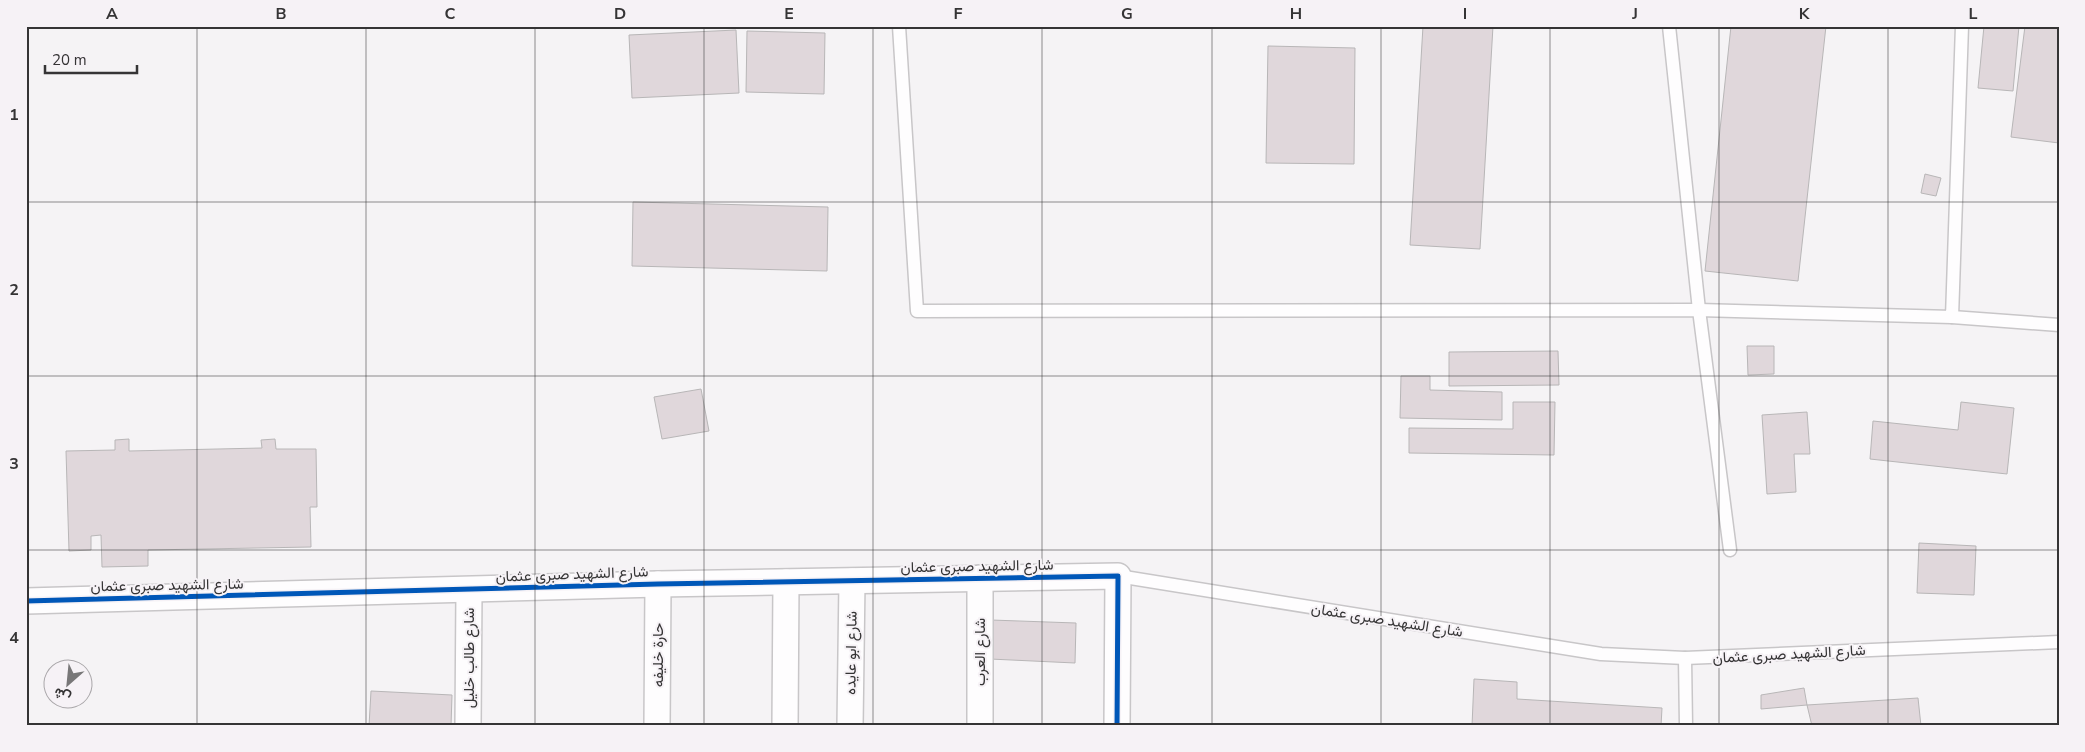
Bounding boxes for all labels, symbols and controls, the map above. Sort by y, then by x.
text: A [106,3,118,25]
text: B [275,3,287,25]
text: C [445,3,456,25]
text: D [614,3,626,25]
text: E [784,3,794,25]
text: F [954,3,963,25]
text: G [1121,3,1133,25]
text: H [1290,3,1302,25]
text: I [1463,3,1467,25]
text: J [1631,3,1638,25]
text: K [1799,3,1811,25]
text: L [1969,3,1978,25]
scale bar [45,42,138,74]
text: 20 m [52,50,87,70]
text: 1 [9,104,19,126]
text: 2 [9,279,19,301]
text: 3 [9,453,19,475]
street label: شارع الشهيد صبرى عثمان [900,555,1054,578]
street label: شارع الشهيد صبرى عثمان [495,561,649,588]
street label: شارع الشهيد صبرى عثمان [90,574,244,597]
street label: شارع الشهيد صبرى عثمان [1310,598,1464,643]
street label: شارع طالب خليل [459,608,480,708]
street label: شارع ابو عايده [840,611,863,695]
street label: شارع العرب [970,618,991,686]
street label: حارة خليفه [648,623,668,687]
text: 4 [9,627,19,649]
street label: شارع الشهيد صبرى عثمان [1712,640,1866,669]
north arrow [42,660,92,710]
text: ش [50,683,74,707]

